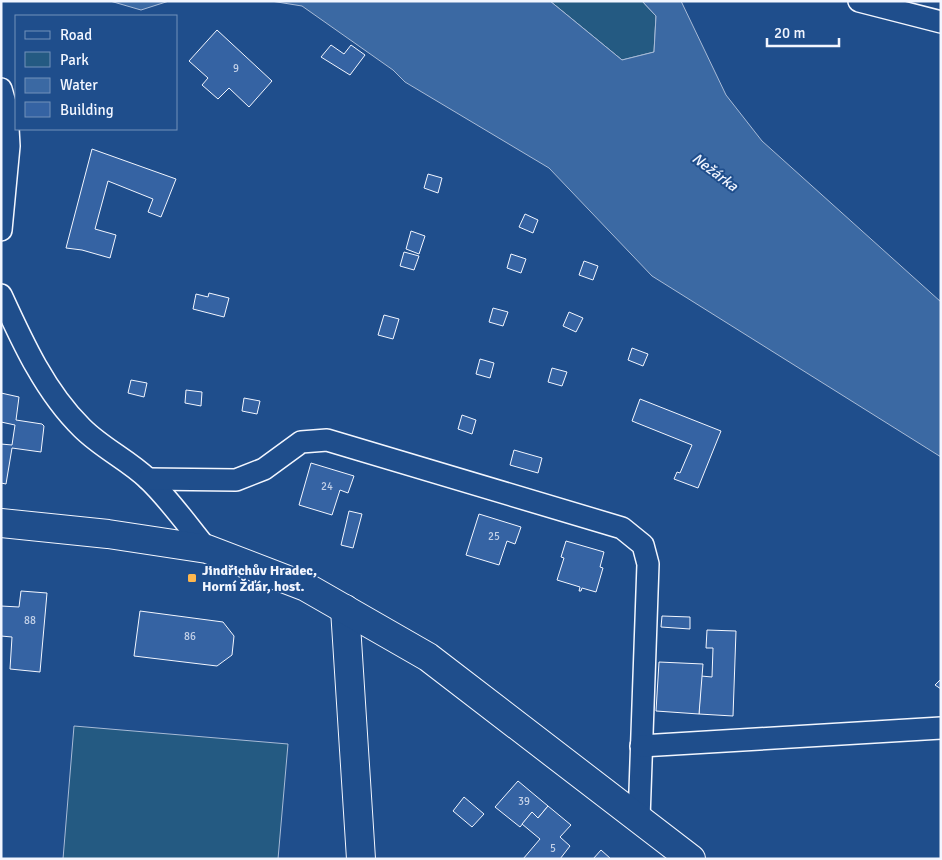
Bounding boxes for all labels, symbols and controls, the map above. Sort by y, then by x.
legend [15,15,178,130]
scale bar [767,15,840,47]
text: 20 m [774,24,805,42]
text: Road [60,26,92,44]
text: Park [60,51,89,69]
house number: 9 [233,62,239,75]
text: Water [60,76,98,94]
text: Building [60,101,114,119]
water label: Nežárka [689,149,742,195]
house number: 24 [321,480,333,493]
house number: 25 [488,530,500,543]
place label: Jindřichův Hradec, Horní Žďár, host. [202,562,317,595]
marker: Jindřichův Hradec, Horní Žďár, host. [186,572,198,584]
house number: 88 [24,614,36,627]
house number: 86 [184,630,196,643]
house number: 39 [518,795,530,808]
house number: 5 [550,842,556,855]

